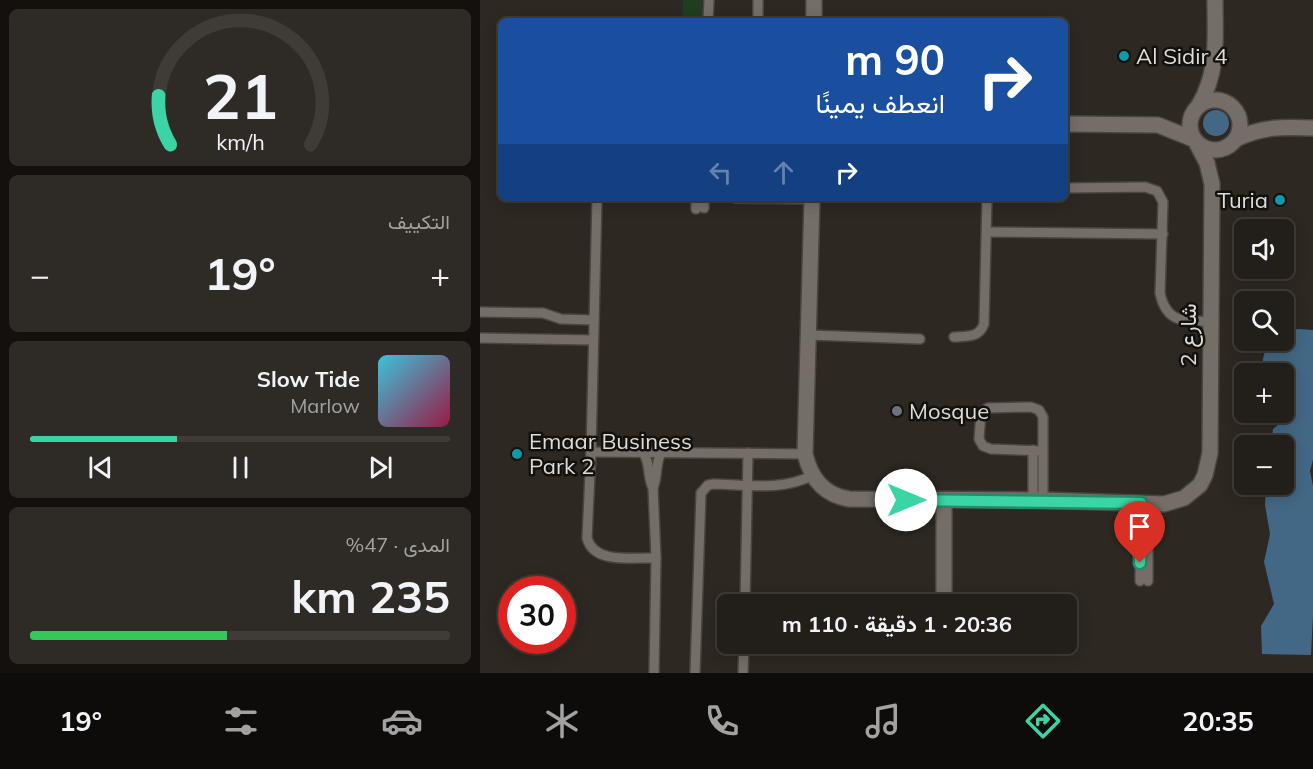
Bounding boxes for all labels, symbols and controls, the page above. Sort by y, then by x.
text: 90 m [845,33,945,86]
icon: right [966,42,1044,120]
place label: Al Sidir 4 [1136,42,1227,70]
marker: Al Sidir 4 [1117,49,1131,63]
text: 21 [203,56,277,135]
text: انعطف يمينًا [815,86,945,120]
text: km/h [216,128,264,155]
icon: left [704,156,737,189]
icon: ahead [767,156,800,189]
icon: right [830,156,863,189]
place label: Turia [1217,186,1268,214]
marker: Turia [1273,193,1287,207]
text: التكييف [388,209,450,234]
map controls [1234,219,1294,495]
button: sound [1234,219,1294,279]
text: 19° [204,245,276,301]
text: − [30,254,50,295]
text: + [430,254,450,295]
button: search [1234,291,1294,351]
street label: شارع 2 [1174,303,1203,367]
button: + [1234,363,1294,423]
text: Slow Tide [257,365,360,393]
text: Marlow [290,393,360,418]
place label: Mosque [909,397,989,425]
marker: Mosque [890,404,904,418]
place label: Emaar Business Park 2 [529,427,692,480]
button: − [1234,435,1294,495]
marker: Emaar Business Park 2 [510,447,524,461]
icon: previous [84,451,117,484]
icon: pause [224,451,257,484]
icon: next [364,451,397,484]
position arrow [874,468,938,532]
pin [1114,501,1165,563]
icon: arrive [1123,510,1156,543]
text: المدى · 47% [346,532,450,557]
text: 235 km [291,568,450,624]
speed limit sign: 30 [498,576,576,654]
text: 20:36 · 1 دقيقة · 110 m [782,610,1012,638]
icon: filters [220,700,262,742]
icon: car [381,700,423,742]
icon: climate [541,700,583,742]
icon: phone [701,700,743,742]
icon: music [862,700,904,742]
icon: directions [1022,700,1064,742]
text: 19° [59,704,102,738]
text: 20:35 [1182,704,1254,738]

